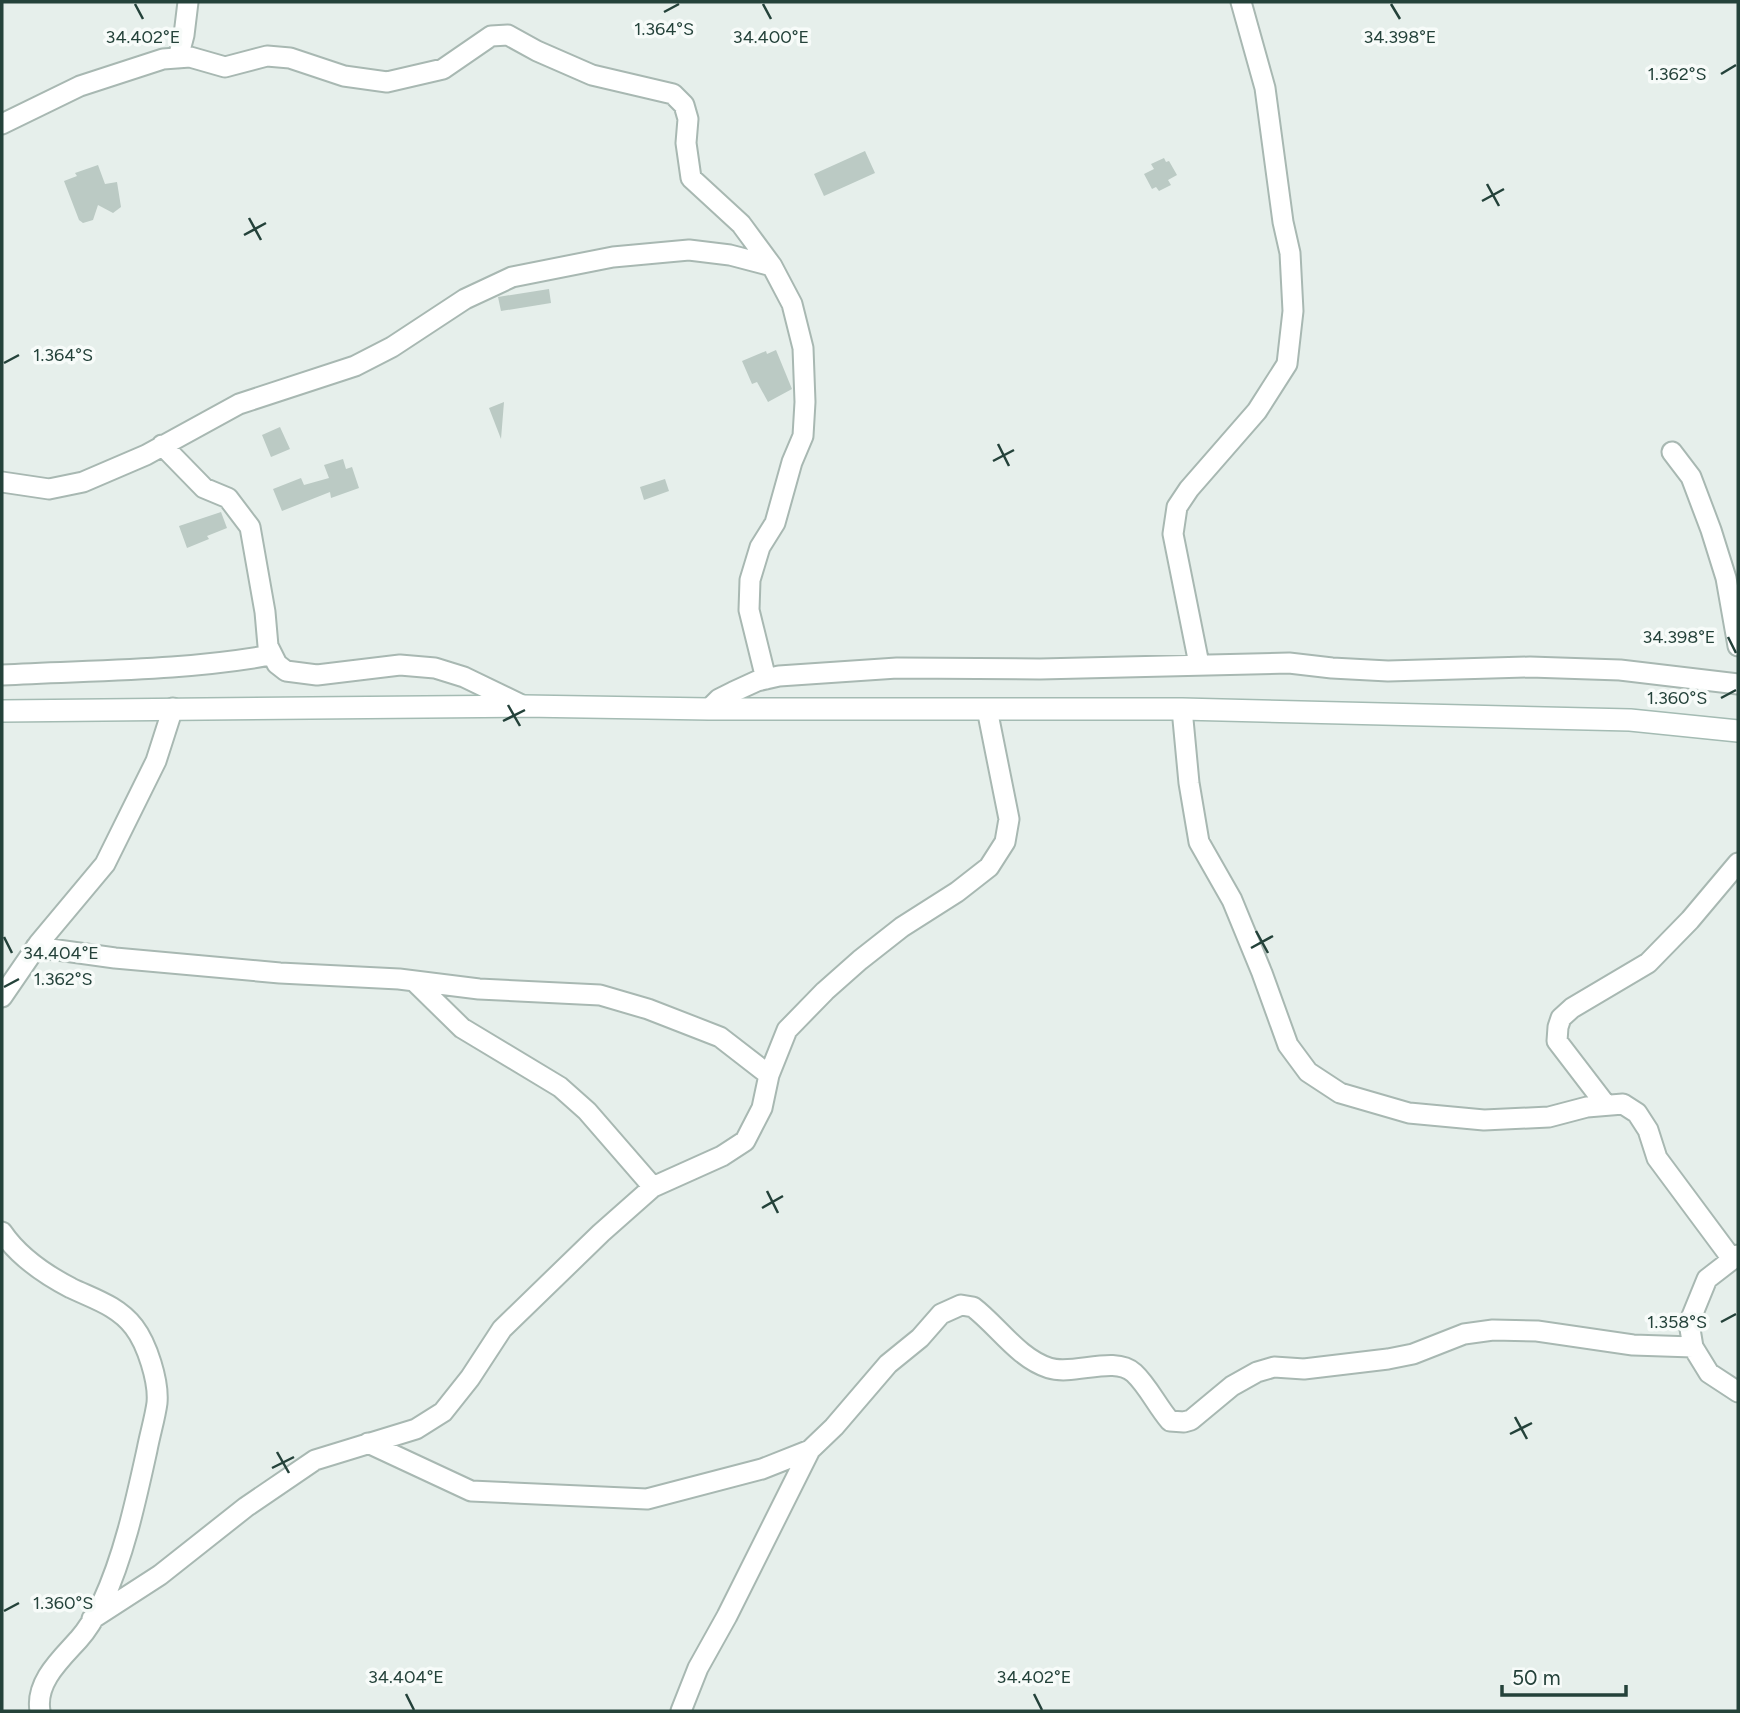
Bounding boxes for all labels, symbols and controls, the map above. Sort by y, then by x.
text: 1.364°S [634,18,694,40]
text: 34.402°E [106,26,180,48]
text: 34.400°E [733,26,809,48]
text: 34.398°E [1363,26,1437,48]
text: 1.362°S [1648,63,1706,85]
text: 1.364°S [33,344,93,366]
text: 34.398°E [1642,626,1716,648]
text: 1.360°S [1647,687,1707,709]
text: 34.404°E [23,942,99,964]
text: 1.362°S [34,968,92,990]
text: 1.358°S [1647,1311,1707,1333]
text: 1.360°S [33,1592,93,1614]
scale bar [1502,1654,1626,1698]
text: 50 m [1512,1665,1561,1690]
text: 34.404°E [368,1666,444,1688]
text: 34.402°E [997,1666,1071,1688]

